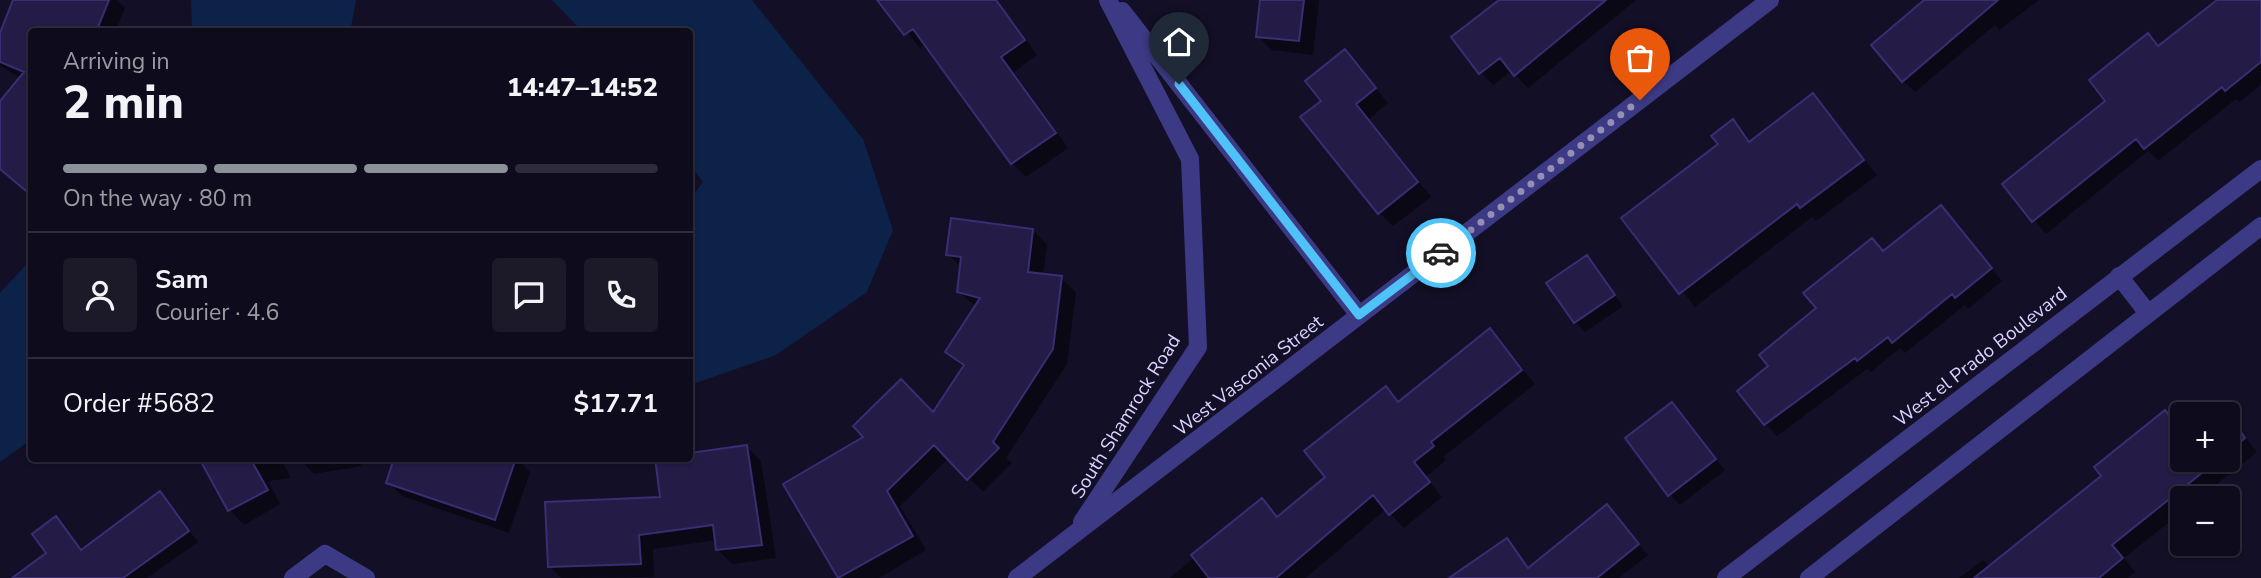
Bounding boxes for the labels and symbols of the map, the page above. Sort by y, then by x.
pin [1149,12.0,1209,84]
pin [1610,28,1670,100]
courier [1406,218,1476,288]
street label: West el Prado Boulevard [1889,281,2073,433]
street label: West Vasconia Street [1169,309,1329,442]
street label: South Shamrock Road [1065,330,1187,503]

